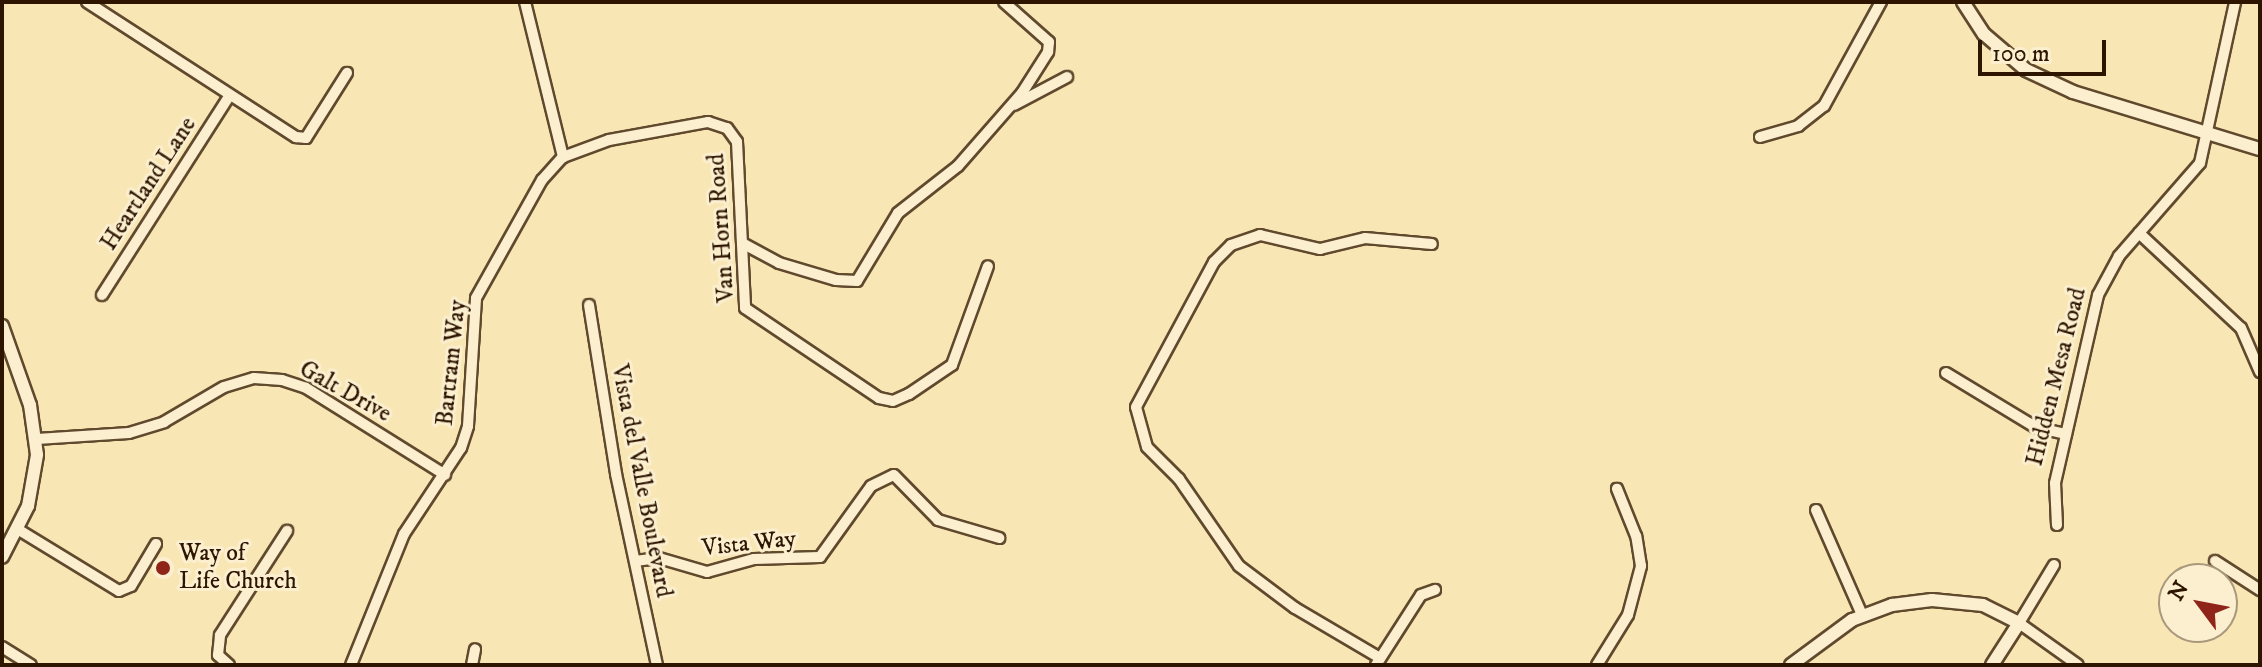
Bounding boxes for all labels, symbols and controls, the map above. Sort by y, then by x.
scale bar [1982,24,2110,74]
text: 100 m [1992,39,2050,69]
street label: Heartland Lane [95,112,203,256]
street label: Van Horn Road [702,153,742,303]
street label: Hidden Mesa Road [2021,285,2093,469]
street label: Bartram Way [431,299,473,427]
street label: Galt Drive [294,355,396,429]
street label: Vista del Valle Boulevard [604,362,678,600]
street label: Vista Way [701,525,797,563]
place label: Way of Life Church [179,540,297,596]
marker: Way of Life Church [154,559,172,577]
north arrow [2158,563,2238,643]
text: N [2163,576,2195,606]

